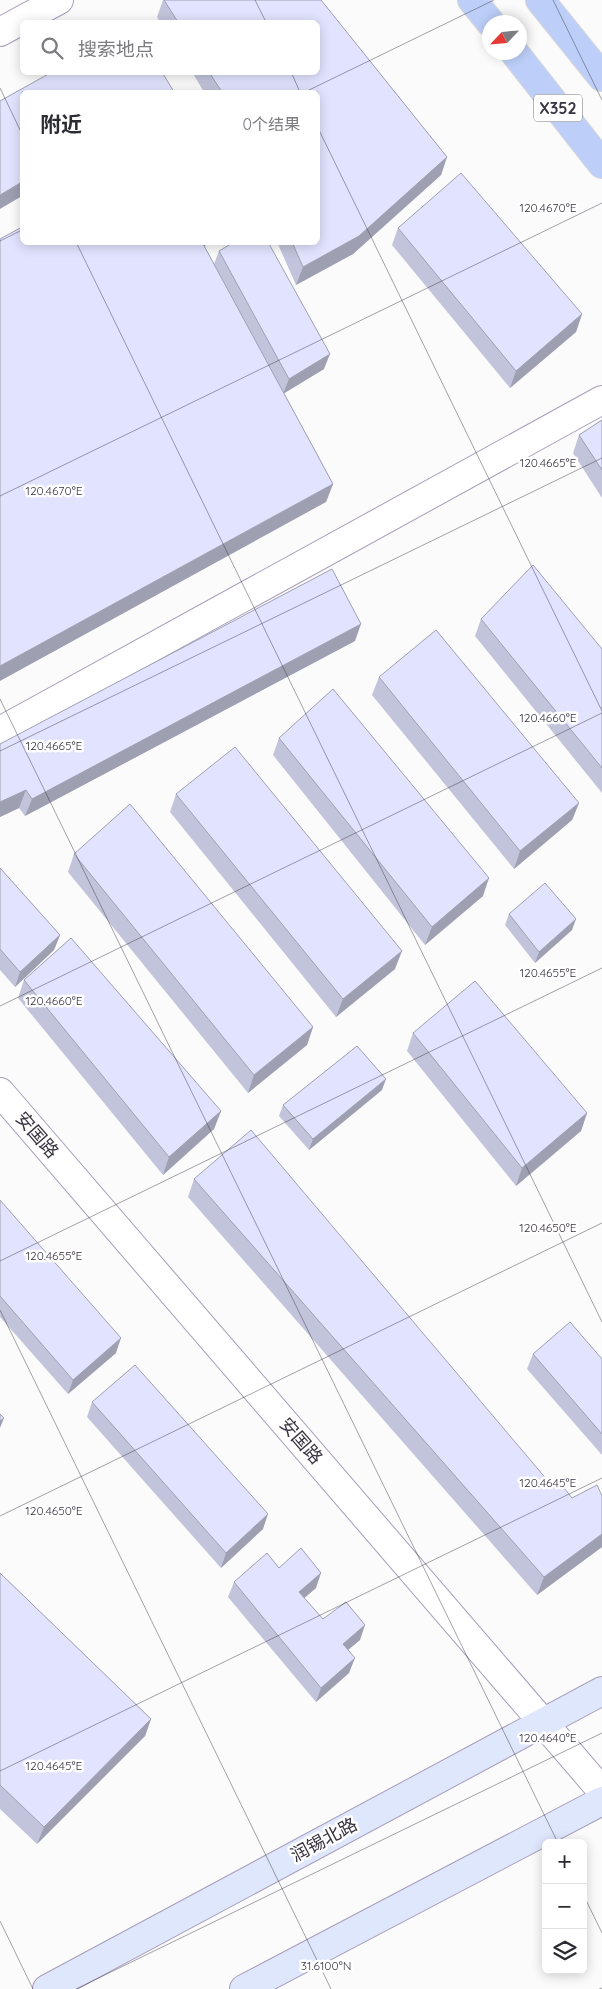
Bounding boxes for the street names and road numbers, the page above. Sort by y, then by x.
road number: X352 [534,95,582,122]
street label: 安国路 [11,1107,64,1163]
street label: 安国路 [275,1413,328,1469]
street label: 润锡北路 [287,1813,361,1867]

